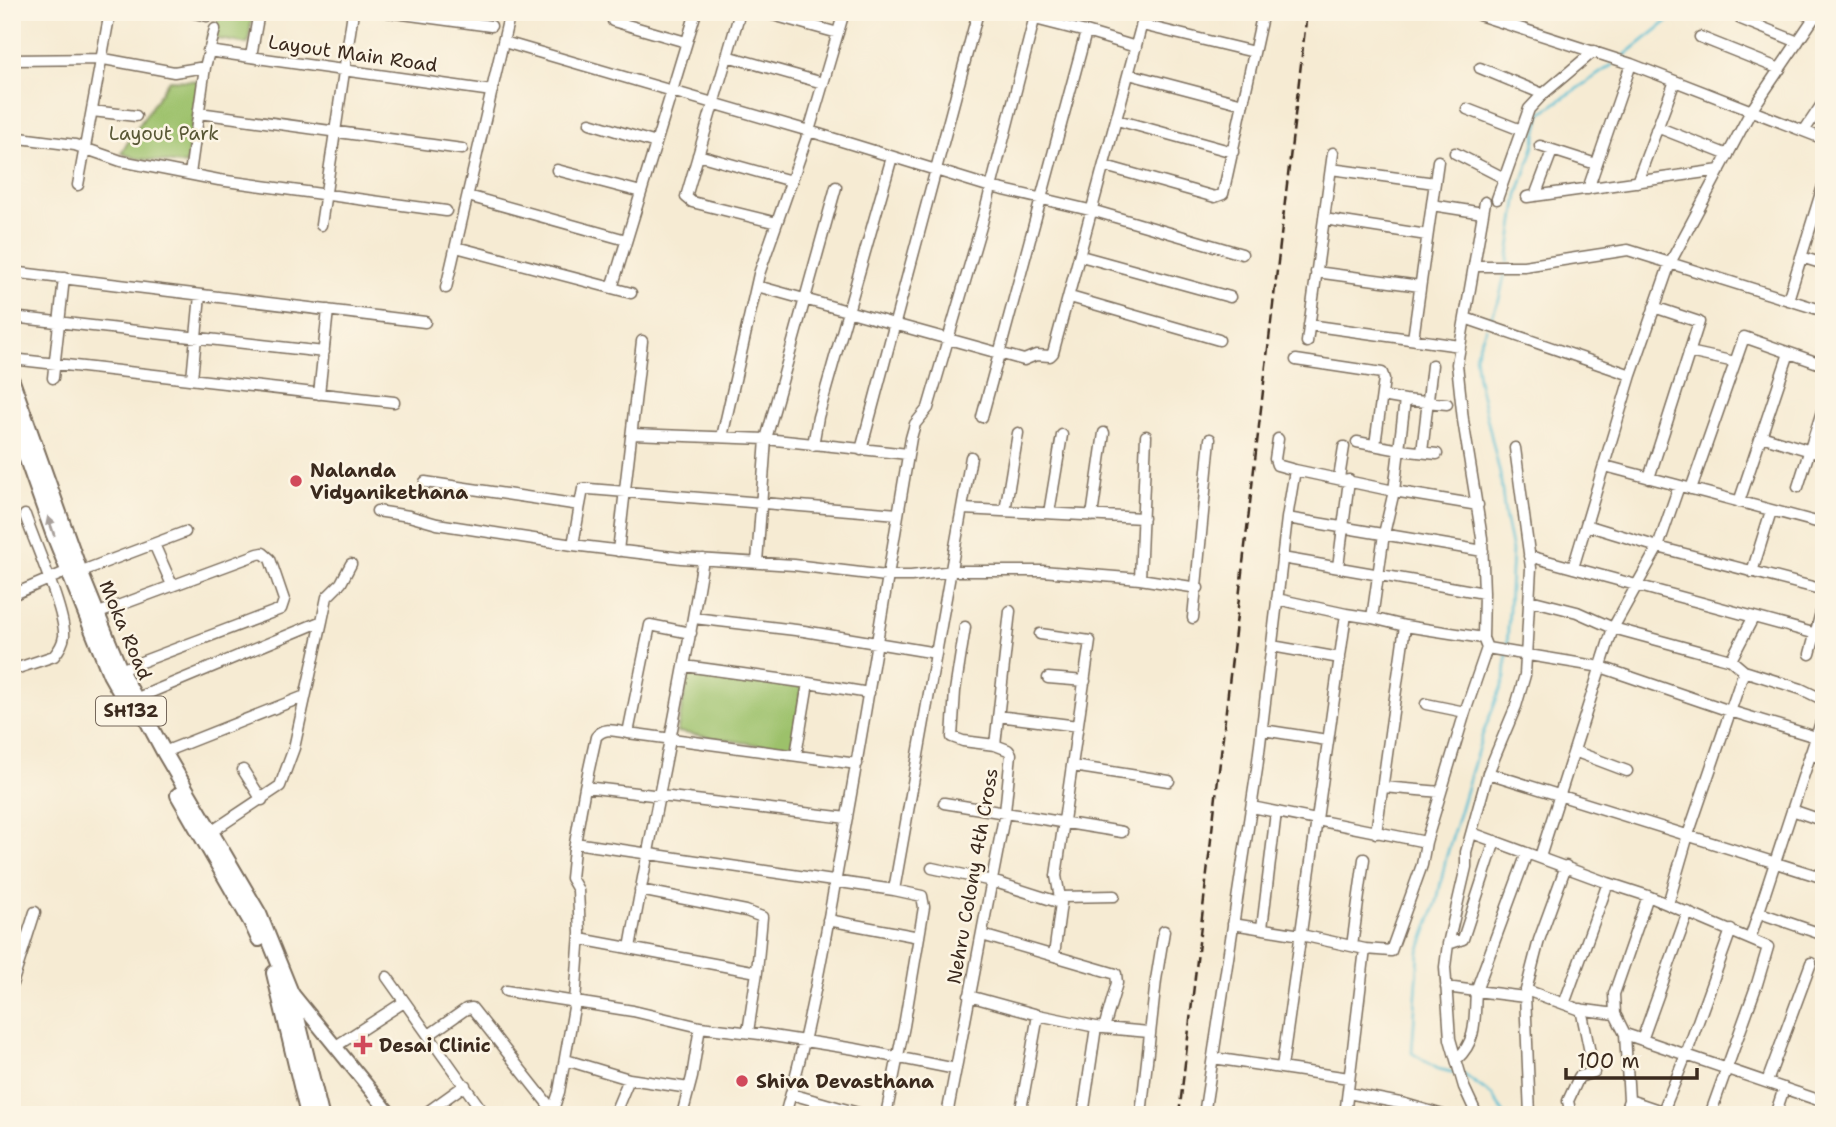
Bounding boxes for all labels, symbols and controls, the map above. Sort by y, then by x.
street label: Layout Main Road [267,29,439,78]
park label: Layout Park [109,121,219,146]
place label: Nalanda Vidyanikethana [310,458,468,505]
marker: Nalanda Vidyanikethana [288,473,304,489]
one-way arrow [45,515,56,536]
street label: Moka Road [93,577,158,684]
road number: SH132 [96,696,166,726]
street label: Nehru Colony 4th Cross [941,766,1004,986]
place label: Desai Clinic [379,1033,491,1058]
marker: Desai Clinic [353,1035,373,1055]
scale bar [1566,1036,1698,1080]
text: 100 m [1577,1047,1640,1075]
place label: Shiva Devasthana [756,1069,934,1094]
marker: Shiva Devasthana [734,1073,750,1089]

